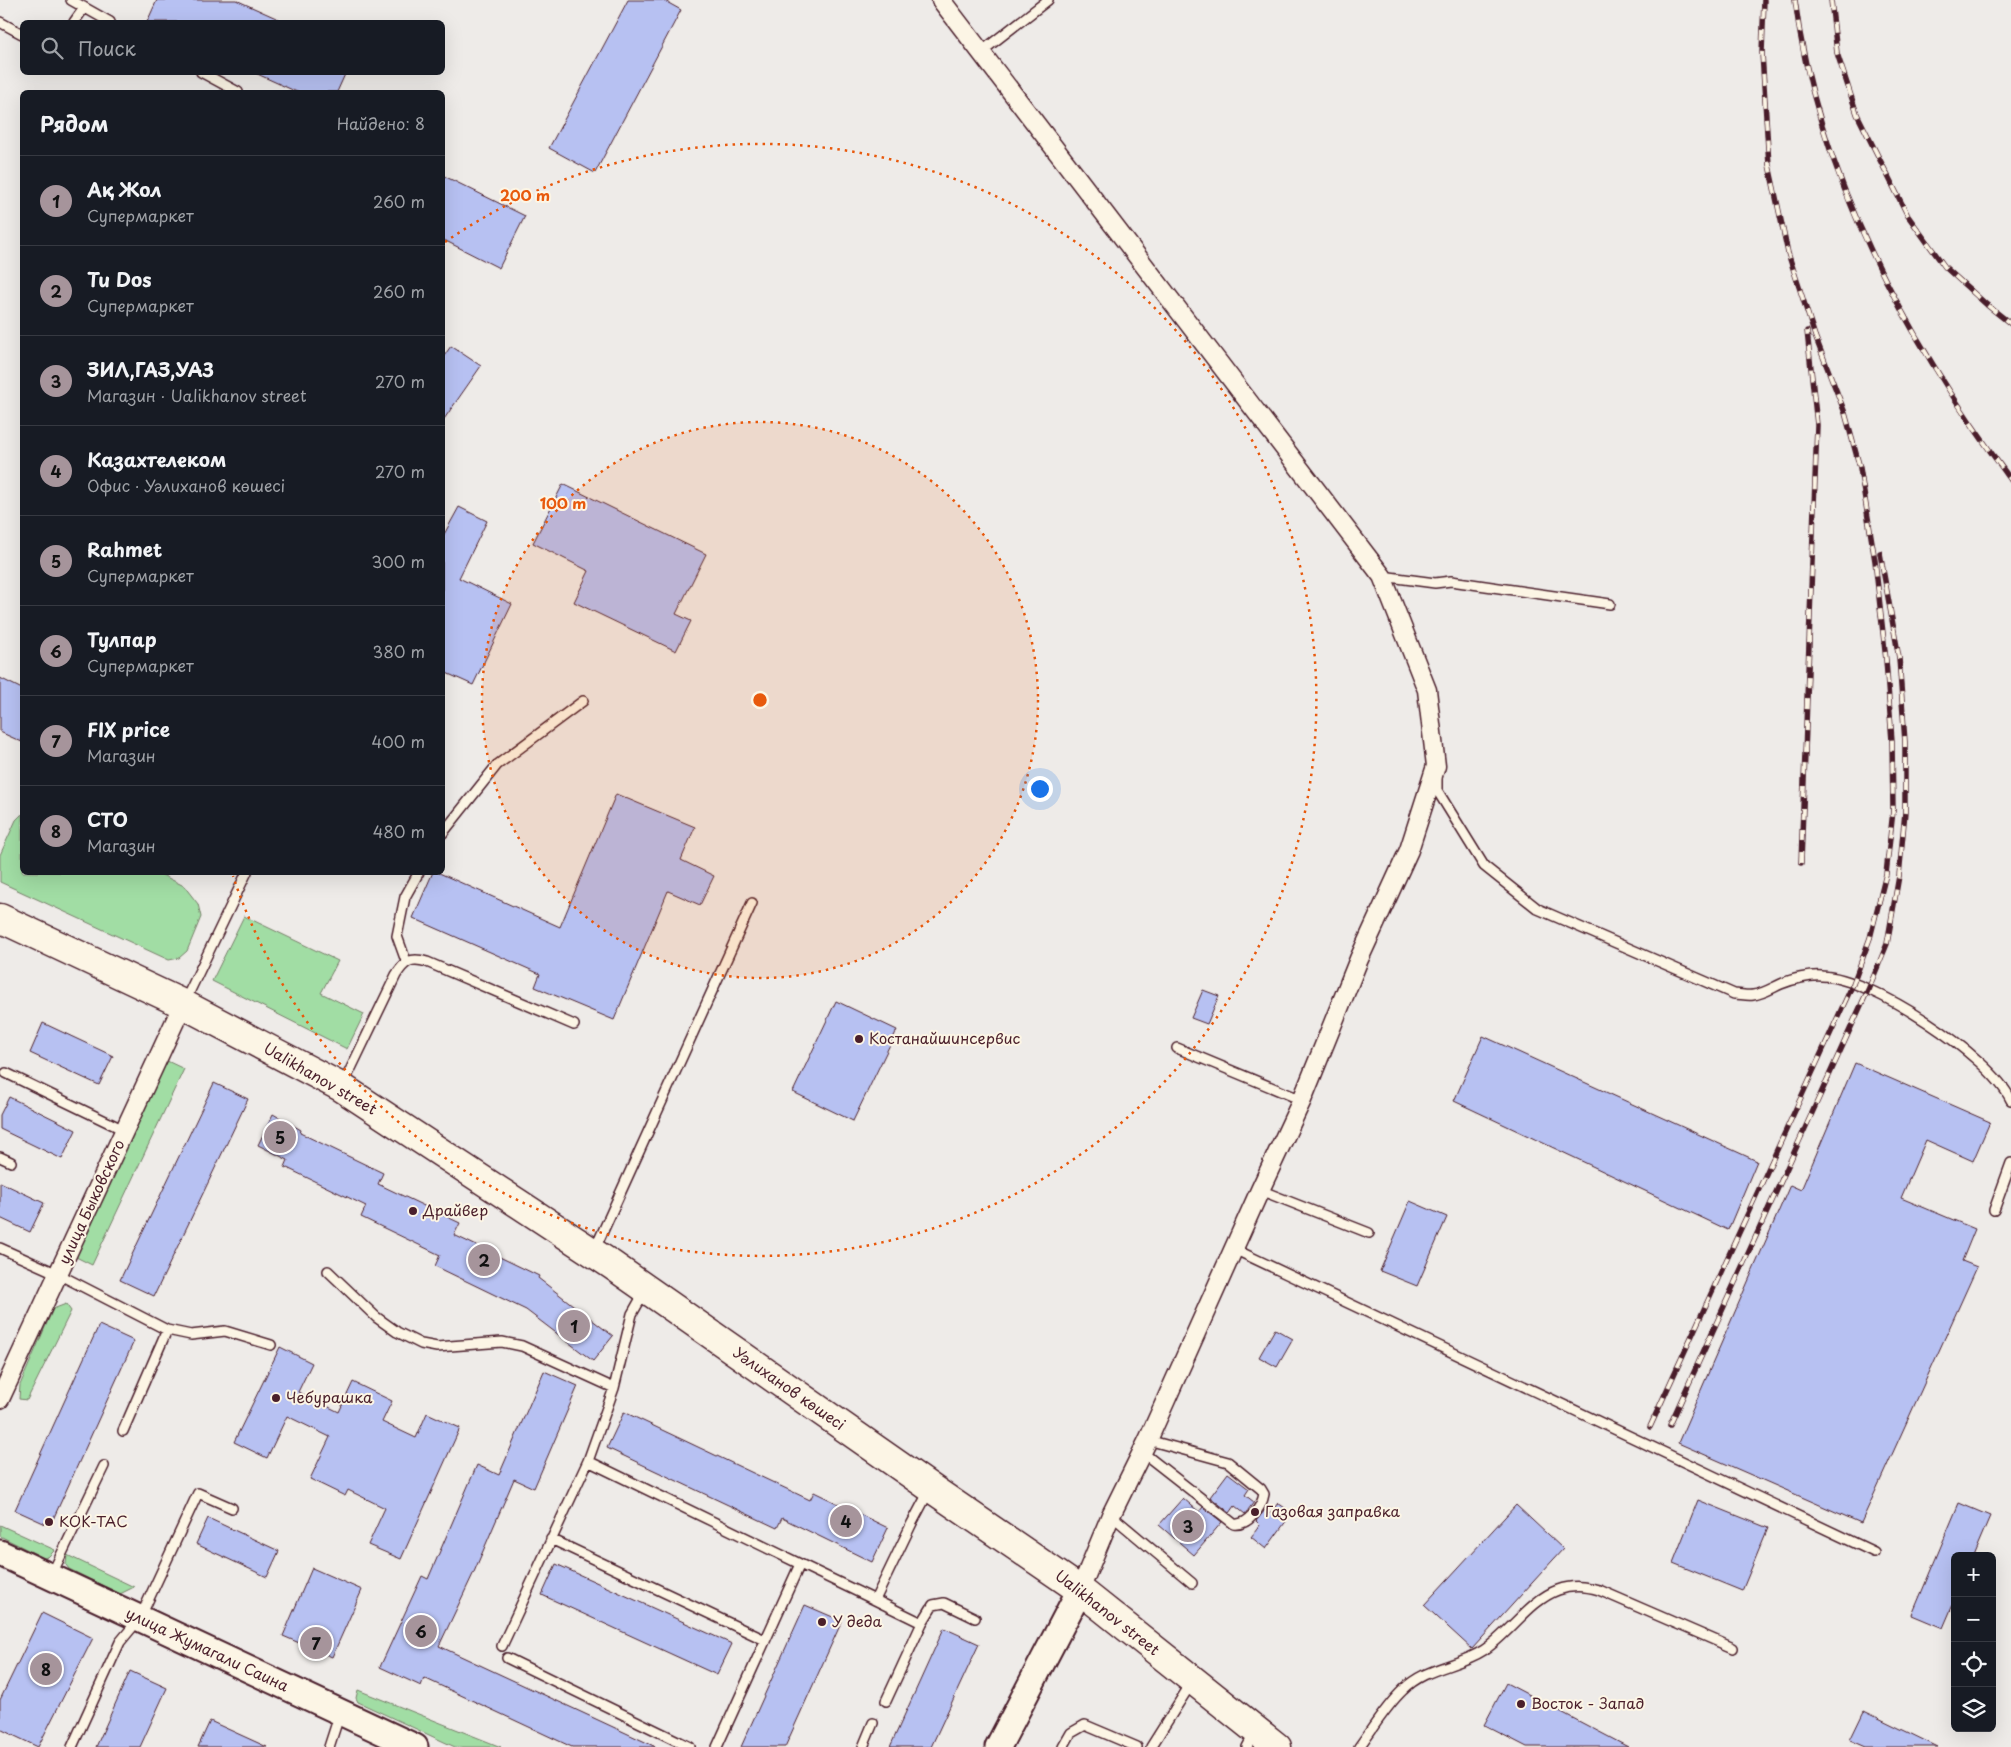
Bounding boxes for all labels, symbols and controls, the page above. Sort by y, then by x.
search box [20,20,445,75]
icon: search [38,34,66,62]
text: Поиск [78,34,136,62]
text: Рядом [40,107,108,139]
text: Найдено: 8 [337,111,425,135]
text: Ақ Жол [87,175,161,203]
text: 200 m [500,183,550,206]
text: 1 [52,189,60,213]
text: 260 m [373,189,425,213]
text: Супермаркет [87,203,194,227]
text: Tu Dos [87,265,152,293]
text: 2 [50,279,62,303]
text: 260 m [373,279,425,303]
text: Супермаркет [87,293,194,317]
text: ЗИЛ,ГАЗ,УАЗ [87,355,214,383]
text: 3 [51,369,61,393]
text: 270 m [375,369,425,393]
text: Магазин · Ualikhanov street [87,383,307,407]
text: Казахтелеком [87,445,226,473]
text: 4 [51,459,61,483]
text: 270 m [375,459,425,483]
text: Офис · Уәлиханов көшесі [87,473,285,497]
text: 100 m [540,491,586,514]
text: Rahmet [87,535,162,563]
text: 5 [51,549,61,573]
text: 300 m [371,549,425,573]
text: Супермаркет [87,563,194,587]
text: Тулпар [87,625,157,653]
text: 6 [50,639,62,663]
text: 380 m [373,639,425,663]
text: Супермаркет [87,653,194,677]
centre of rings [751,691,769,709]
text: FIX price [87,715,170,743]
text: 7 [51,729,61,753]
text: 400 m [372,729,425,753]
text: Магазин [87,743,156,767]
your location [1027,776,1053,802]
text: СТО [87,805,128,833]
text: 8 [51,819,61,843]
text: 480 m [373,819,425,843]
text: Магазин [87,833,156,857]
place label: Костанайшинсервис [869,1026,1020,1049]
marker: Костанайшинсервис [853,1033,865,1045]
street label: Ualikhanov street [260,1036,382,1120]
pin: 5 [264,1118,296,1156]
street label: улица Быковского [52,1135,130,1268]
place label: Драйвер [422,1198,488,1221]
marker: Драйвер [407,1205,419,1217]
pin: 2 [468,1241,500,1279]
pin: 1 [558,1307,590,1345]
street label: Уәлиханов көшесі [729,1340,851,1435]
place label: Чебурашка [286,1385,373,1408]
marker: Чебурашка [270,1392,282,1404]
place label: Газовая заправка [1265,1499,1400,1522]
pin: 4 [830,1502,862,1540]
marker: Газовая заправка [1249,1506,1261,1518]
pin: 3 [1172,1507,1204,1545]
place label: КОК-ТАС [59,1509,128,1532]
marker: КОК-ТАС [43,1516,55,1528]
map controls [1951,1552,1996,1732]
button: + [1951,1552,1996,1597]
street label: Ualikhanov street [1051,1564,1165,1660]
button: − [1951,1597,1996,1642]
street label: улица Жумагали Саина [122,1601,293,1697]
place label: У деда [832,1609,883,1632]
pin: 6 [405,1612,437,1650]
marker: У деда [816,1616,828,1628]
pin: 7 [300,1624,332,1662]
button: locate [1951,1642,1996,1687]
pin: 8 [30,1650,62,1688]
button: layers [1951,1687,1996,1732]
place label: Восток - Запад [1531,1691,1644,1714]
marker: Восток - Запад [1515,1698,1527,1710]

